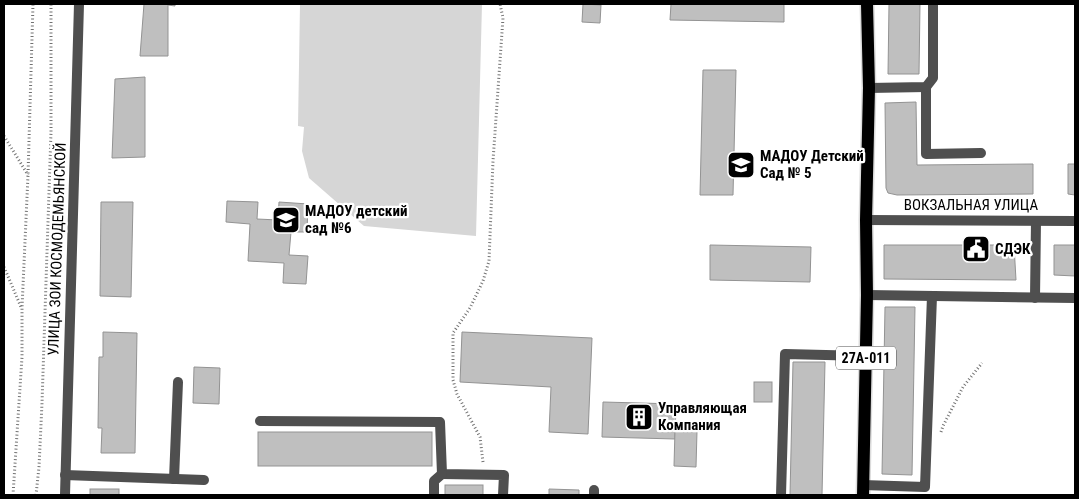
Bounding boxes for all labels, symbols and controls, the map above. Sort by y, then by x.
street label: УЛИЦА ЗОИ КОСМОДЕМЬЯНСКОЙ [44,142,70,356]
place label: МАДОУ Детский Сад № 5 [760,147,864,182]
school or university icon: МАДОУ Детский Сад № 5 [726,150,756,180]
street label: ВОКЗАЛЬНАЯ УЛИЦА [904,196,1039,214]
place label: МАДОУ детский сад №6 [305,202,407,237]
school or university icon: МАДОУ детский сад №6 [271,205,301,235]
public building icon: СДЭК [961,234,991,264]
place label: СДЭК [995,240,1031,258]
road number: 27А-011 [836,346,896,369]
place label: Управляющая Компания [658,399,747,434]
building icon: Управляющая Компания [624,402,654,432]

